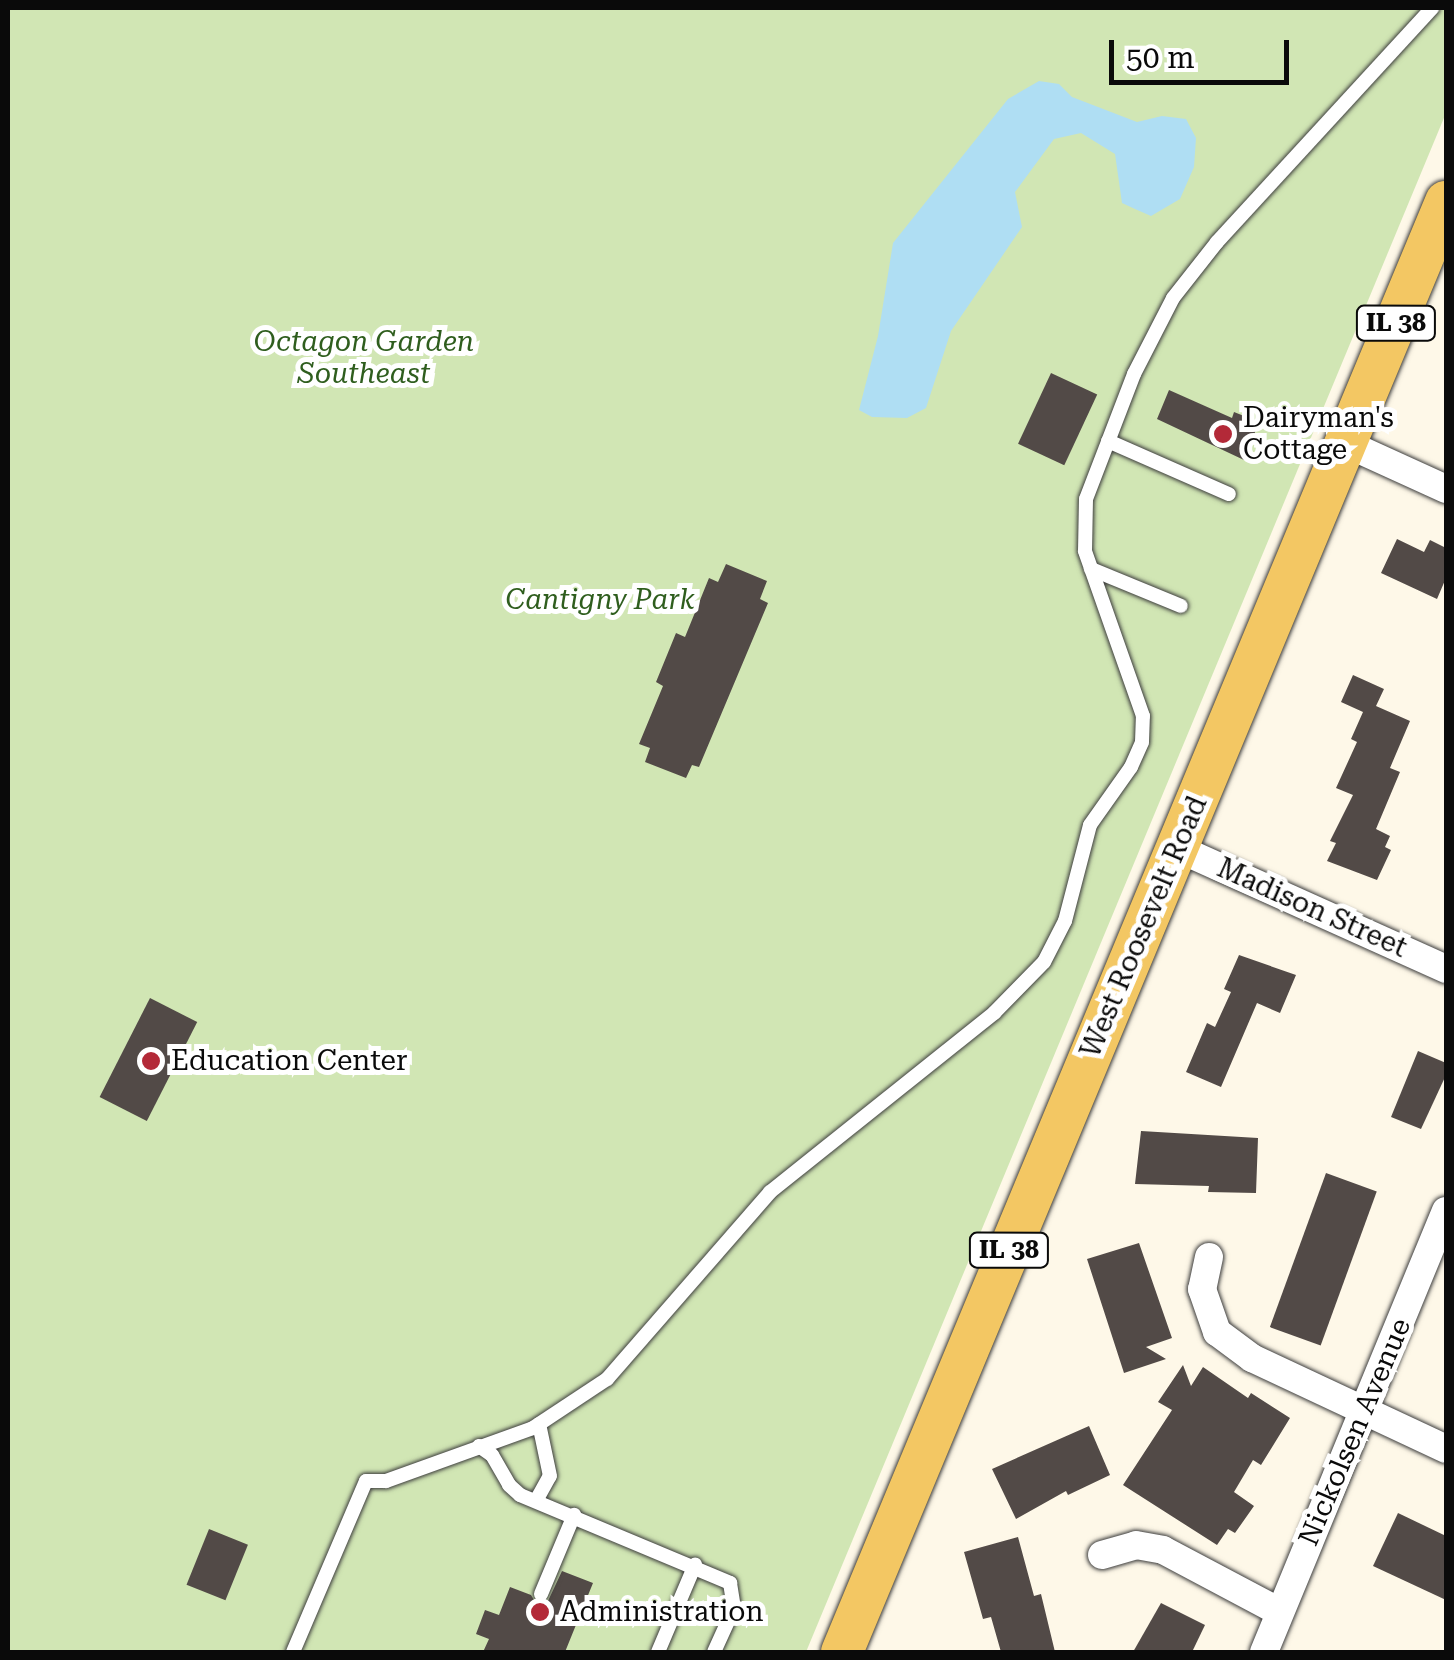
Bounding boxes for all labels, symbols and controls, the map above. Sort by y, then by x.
scale bar [1114,20,1294,82]
text: 50 m [1126,40,1195,75]
road number: IL 38 [1354,303,1438,343]
park label: Octagon Garden Southeast [254,325,474,391]
place label: Dairyman's Cottage [1243,401,1394,467]
marker: Dairyman's Cottage [1212,423,1234,445]
park label: Cantigny Park [505,583,695,617]
street label: West Roosevelt Road [1074,791,1214,1063]
street label: Madison Street [1212,851,1412,965]
place label: Education Center [171,1044,407,1078]
marker: Education Center [140,1050,162,1072]
road number: IL 38 [966,1230,1052,1270]
street label: Nickolsen Avenue [1292,1313,1418,1551]
place label: Administration [560,1595,764,1629]
marker: Administration [529,1601,551,1623]

